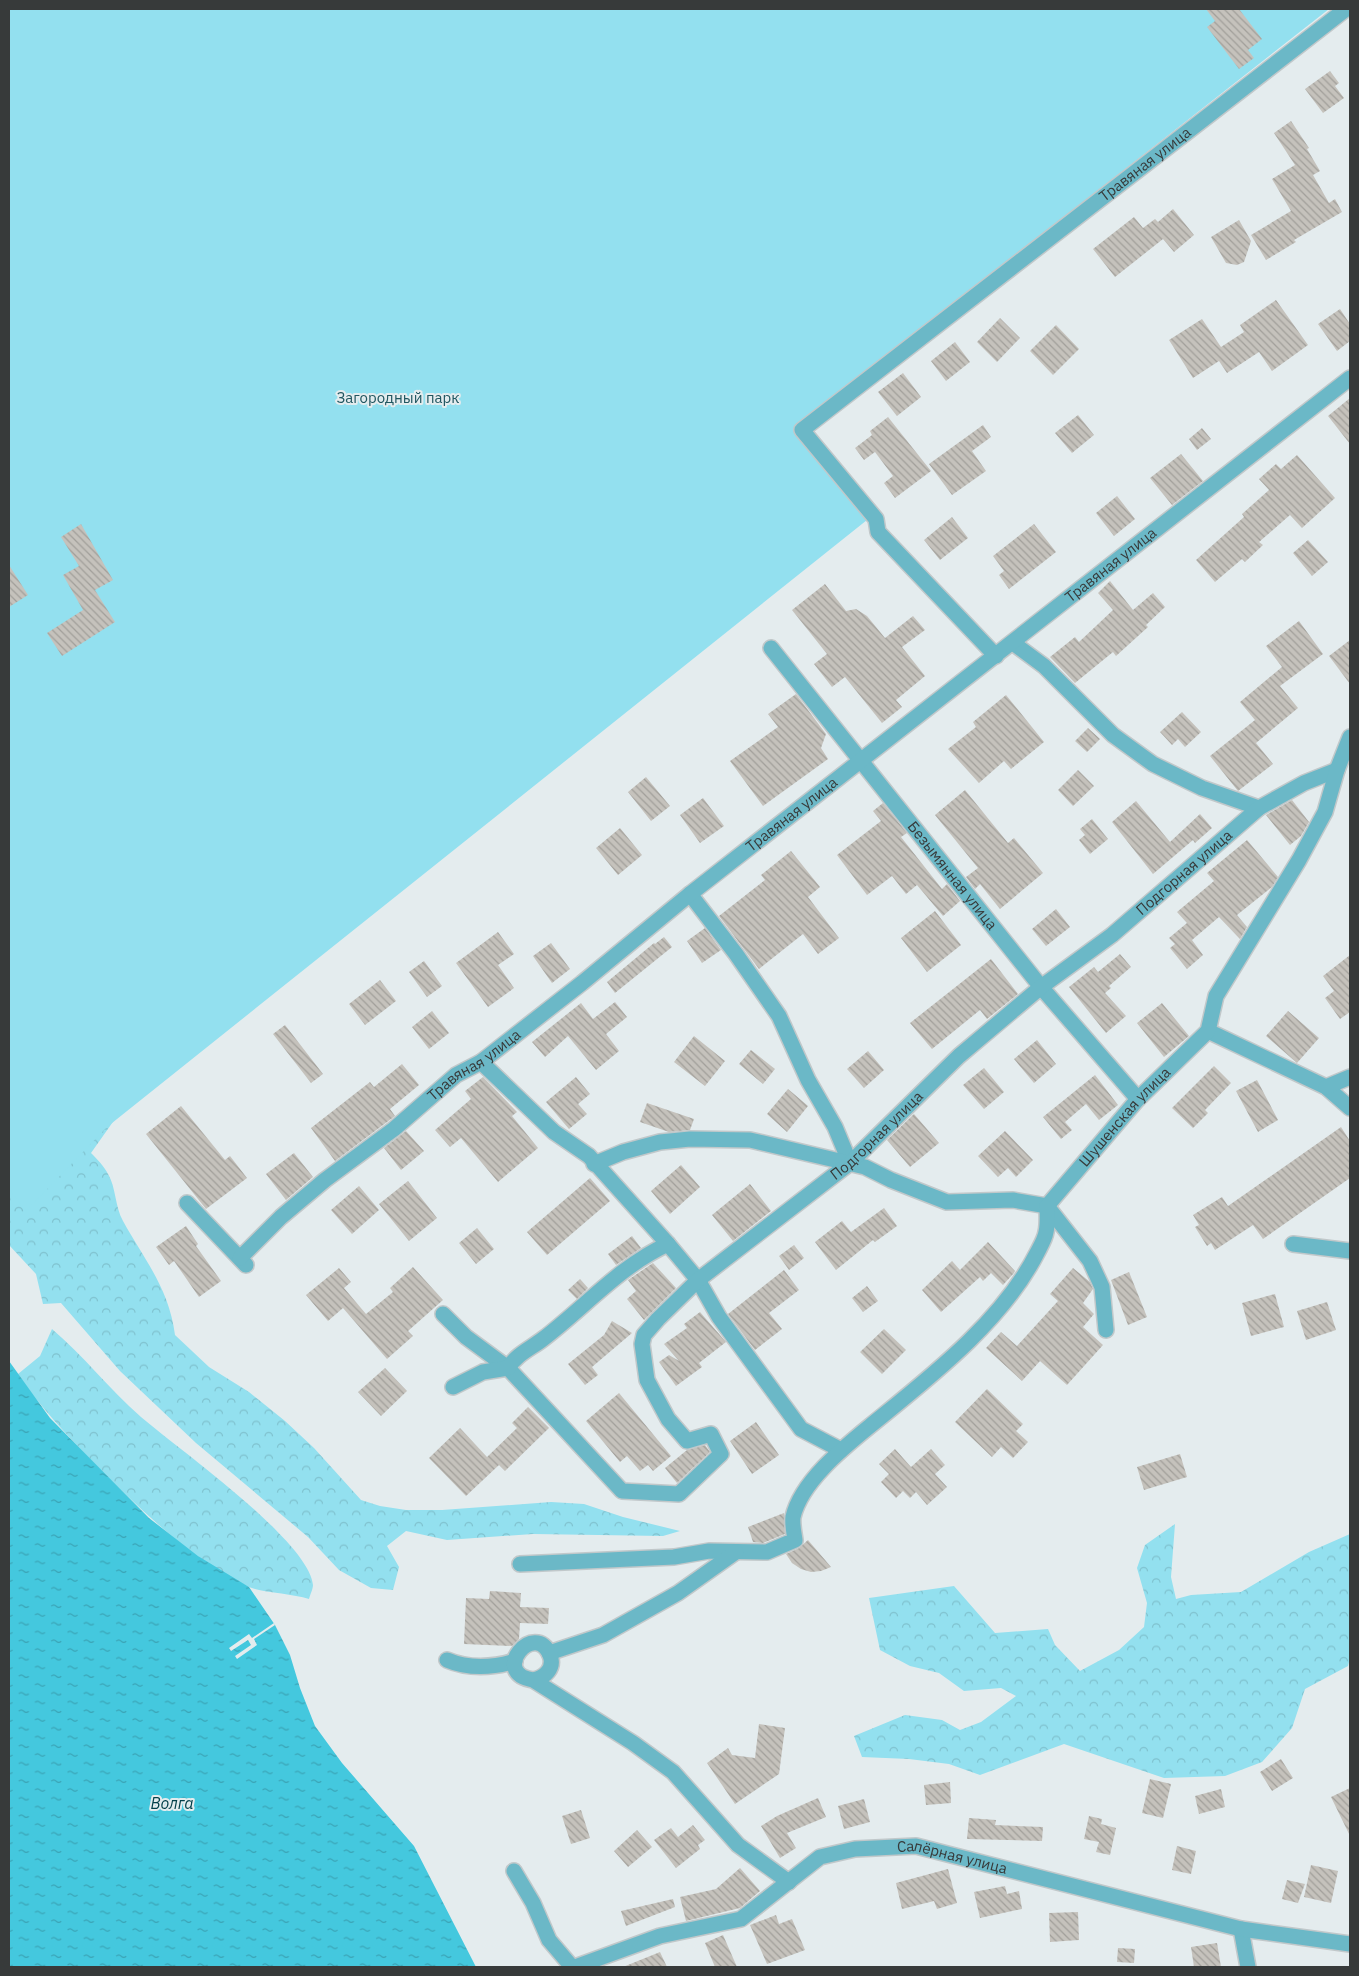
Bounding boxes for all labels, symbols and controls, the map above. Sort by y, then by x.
street label: Травяная улица [1095,123,1195,205]
park label: Загородный парк [336,388,460,407]
street label: Травяная улица [1061,523,1160,606]
street label: Травяная улица [742,772,841,856]
street label: Безымянная улица [904,817,1002,933]
street label: Подгорная улица [1132,826,1236,919]
street label: Травяная улица [423,1025,524,1105]
street label: Шушенская улица [1075,1063,1174,1170]
street label: Подгорная улица [826,1087,927,1184]
water label: Волга [150,1793,194,1813]
street label: Сапёрная улица [896,1836,1009,1878]

